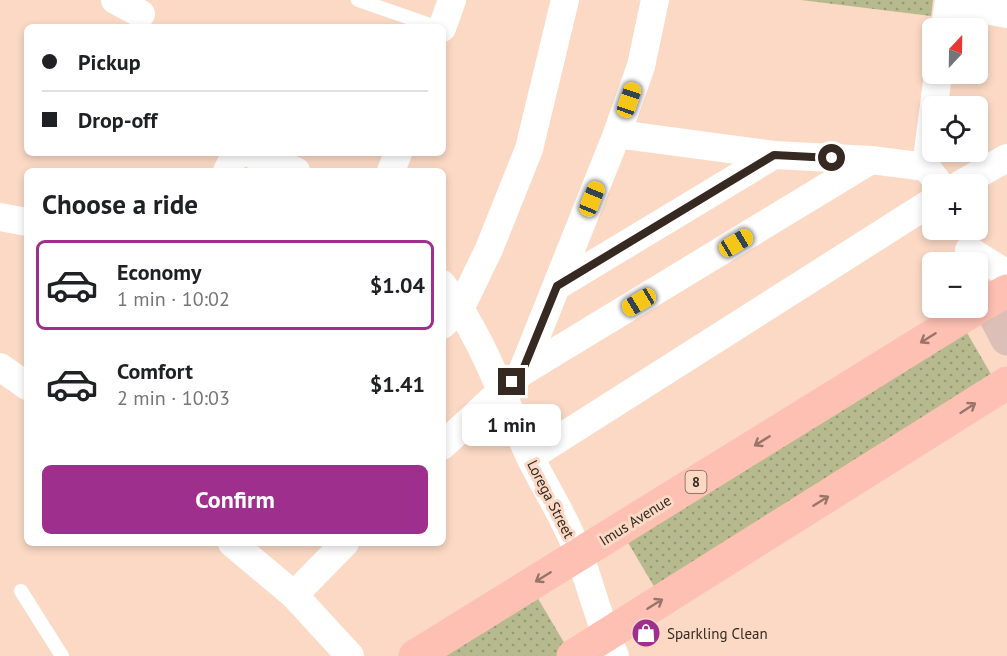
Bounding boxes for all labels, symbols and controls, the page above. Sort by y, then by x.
north arrow [922,18,988,84]
map controls [922,18,988,318]
text: Pickup [78,48,141,76]
car [615,80,643,120]
button: locate [922,96,988,162]
text: Drop-off [78,106,157,134]
route start [818,144,845,171]
button: + [922,174,988,240]
car [577,179,607,219]
text: Choose a ride [42,187,198,221]
car [716,226,756,260]
button: − [922,252,988,318]
icon: car [45,258,99,312]
text: Economy [117,258,201,286]
text: $1.04 [370,271,425,299]
car [619,285,659,319]
text: 1 min · 10:02 [117,286,230,312]
one-way arrow [920,333,937,345]
icon: car [45,357,99,411]
text: Comfort [117,357,193,385]
route end [498,368,525,395]
text: $1.41 [370,370,425,398]
text: 2 min · 10:03 [117,385,230,411]
one-way arrow [959,402,976,414]
callout: 1 min [462,403,562,445]
text: 1 min [487,412,536,438]
one-way arrow [754,436,771,448]
street label: Lorega Street [523,457,579,541]
button: Confirm [42,465,428,534]
road number: 8 [686,471,706,493]
street label: Imus Avenue [595,490,675,550]
one-way arrow [812,495,828,507]
one-way arrow [535,572,552,584]
one-way arrow [646,598,663,610]
shop icon: Sparkling Clean [630,617,662,649]
place label: Sparkling Clean [667,624,768,643]

